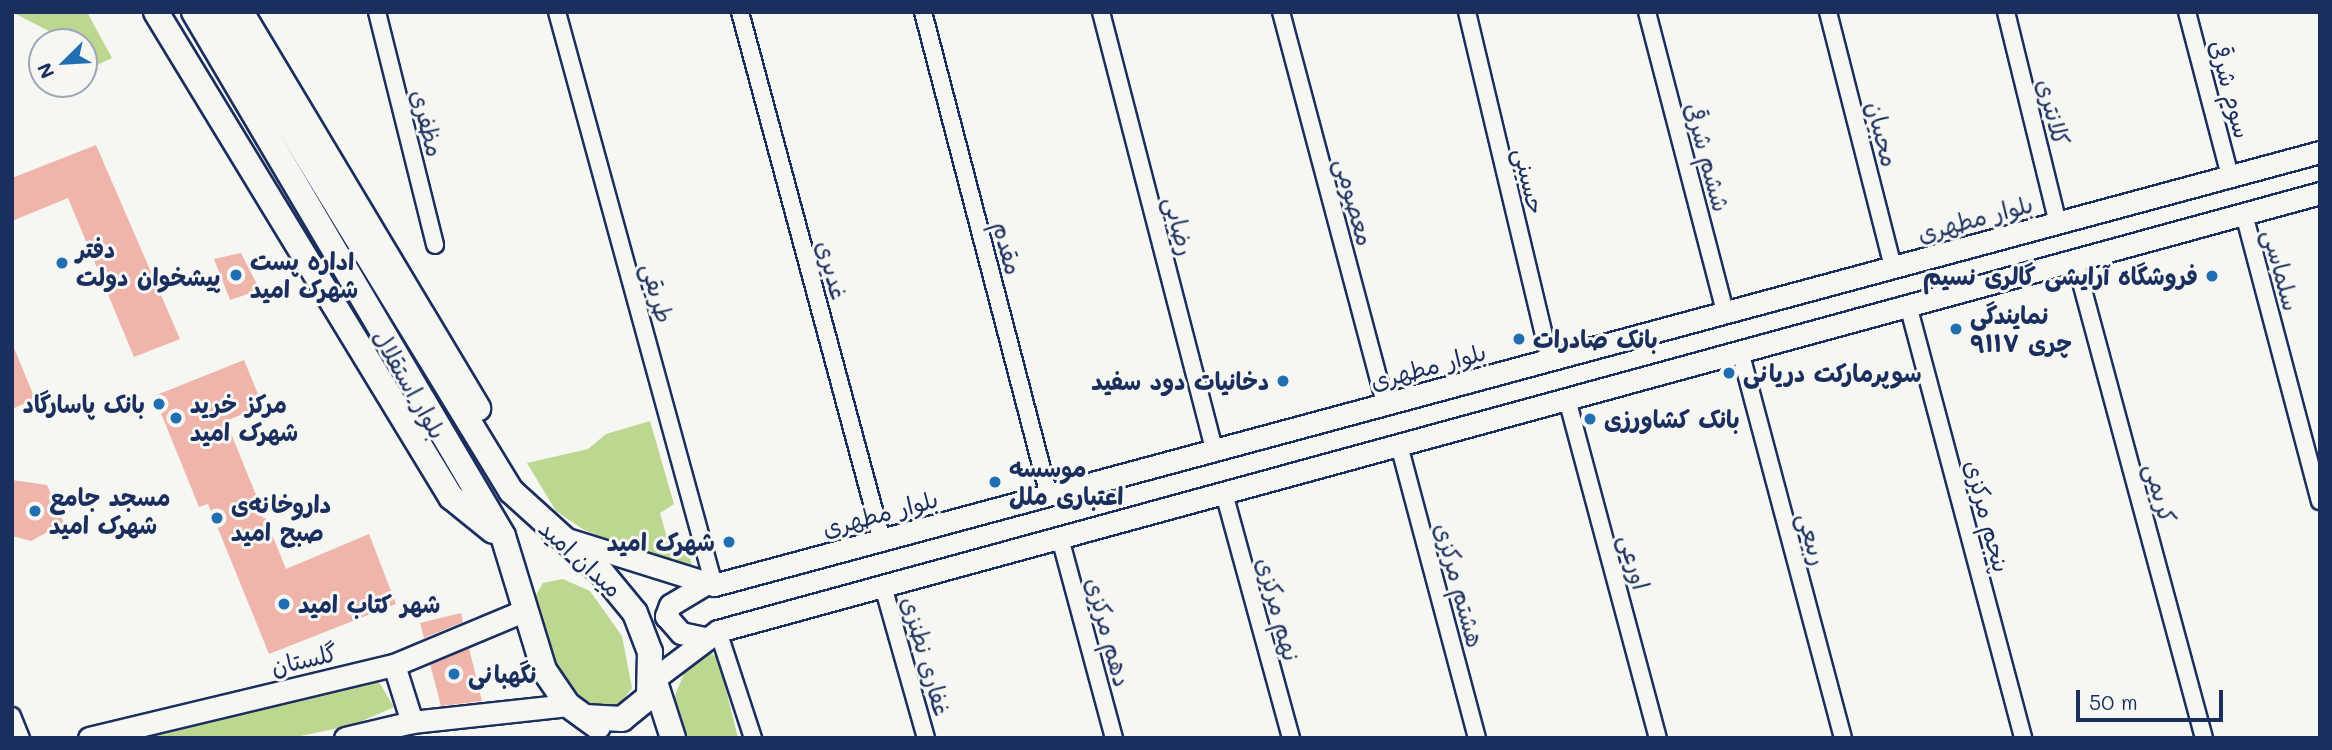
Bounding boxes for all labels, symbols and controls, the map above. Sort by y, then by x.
north arrow [28,28,98,98]
street label: سوم شرقی [2204,37,2258,141]
text: N [31,59,60,83]
street label: کلانتری [2032,76,2076,148]
street label: مظفری [406,86,450,160]
street label: محبیان [1861,98,1905,170]
street label: ششم شرقی [1680,99,1736,215]
street label: حسینی [1508,145,1552,217]
street label: معصومی [1329,155,1381,249]
street label: بلوار مطهری [1914,189,2036,247]
street label: رضایی [1159,194,1201,258]
street label: مقدم [987,218,1029,278]
street label: سلماسی [2257,226,2307,314]
place label: دفتر پیشخوان دولت [76,235,221,291]
street label: غدیری [811,237,855,303]
place label: اداره پست شهرک امید [250,247,358,303]
marker: دفتر پیشخوان دولت [54,255,70,271]
street label: طریقی [636,260,680,326]
place label: فروشگاه آرایشی گالری نسیم [1923,262,2198,290]
marker: اداره پست شهرک امید [228,267,244,283]
marker: فروشگاه آرایشی گالری نسیم [2204,268,2220,284]
place label: نمایندگی ۹۱۱۷ چری [1970,301,2072,357]
marker: نمایندگی ۹۱۱۷ چری [1948,321,1964,337]
street label: بلوار استقلال [367,324,453,444]
place label: بانک صادرات [1533,325,1658,353]
marker: بانک صادرات [1511,331,1527,347]
street label: بلوار مطهری [1367,337,1489,395]
place label: سوپرمارکت دریانی [1743,359,1922,387]
marker: سوپرمارکت دریانی [1721,365,1737,381]
place label: دخانیات دود سفید [1091,367,1269,395]
marker: دخانیات دود سفید [1275,373,1291,389]
place label: بانک پاسارگاد [23,390,145,418]
place label: مرکز خرید شهرک امید [190,390,298,446]
marker: بانک پاسارگاد [151,396,167,412]
place label: بانک کشاورزی [1604,405,1740,433]
marker: مرکز خرید شهرک امید [168,410,184,426]
marker: بانک کشاورزی [1582,411,1598,427]
place label: موسسه اعتباری ملل [1009,454,1124,510]
street label: پنجم مرکزی [1959,457,2017,575]
street label: کریمی [2139,460,2183,526]
marker: موسسه اعتباری ملل [987,474,1003,490]
place label: مسجد جامع شهرک امید [49,483,170,539]
street label: بلوار مطهری [819,484,941,542]
place label: داروخانه‌ی صبح امید [231,490,331,546]
marker: مسجد جامع شهرک امید [27,503,43,519]
marker: داروخانه‌ی صبح امید [209,510,225,526]
street label: ربیعی [1792,510,1834,568]
street label: میدان امید [534,513,628,603]
street label: هشتم مرکزی [1430,520,1490,650]
place label: شهرک امید [607,528,715,556]
street label: اورعی [1614,531,1656,593]
marker: شهرک امید [721,534,737,550]
street label: نهم مرکزی [1251,554,1307,664]
street label: دهم مرکزی [1081,574,1137,690]
place label: شهر کتاب امید [298,590,440,618]
street label: غفاری نطنزی [896,593,958,719]
marker: شهر کتاب امید [276,596,292,612]
street label: گلستان [268,637,340,681]
place label: نگهبانی [468,660,536,688]
marker: نگهبانی [446,666,462,682]
scale bar [2080,676,2227,720]
text: 50 m [2089,688,2138,715]

